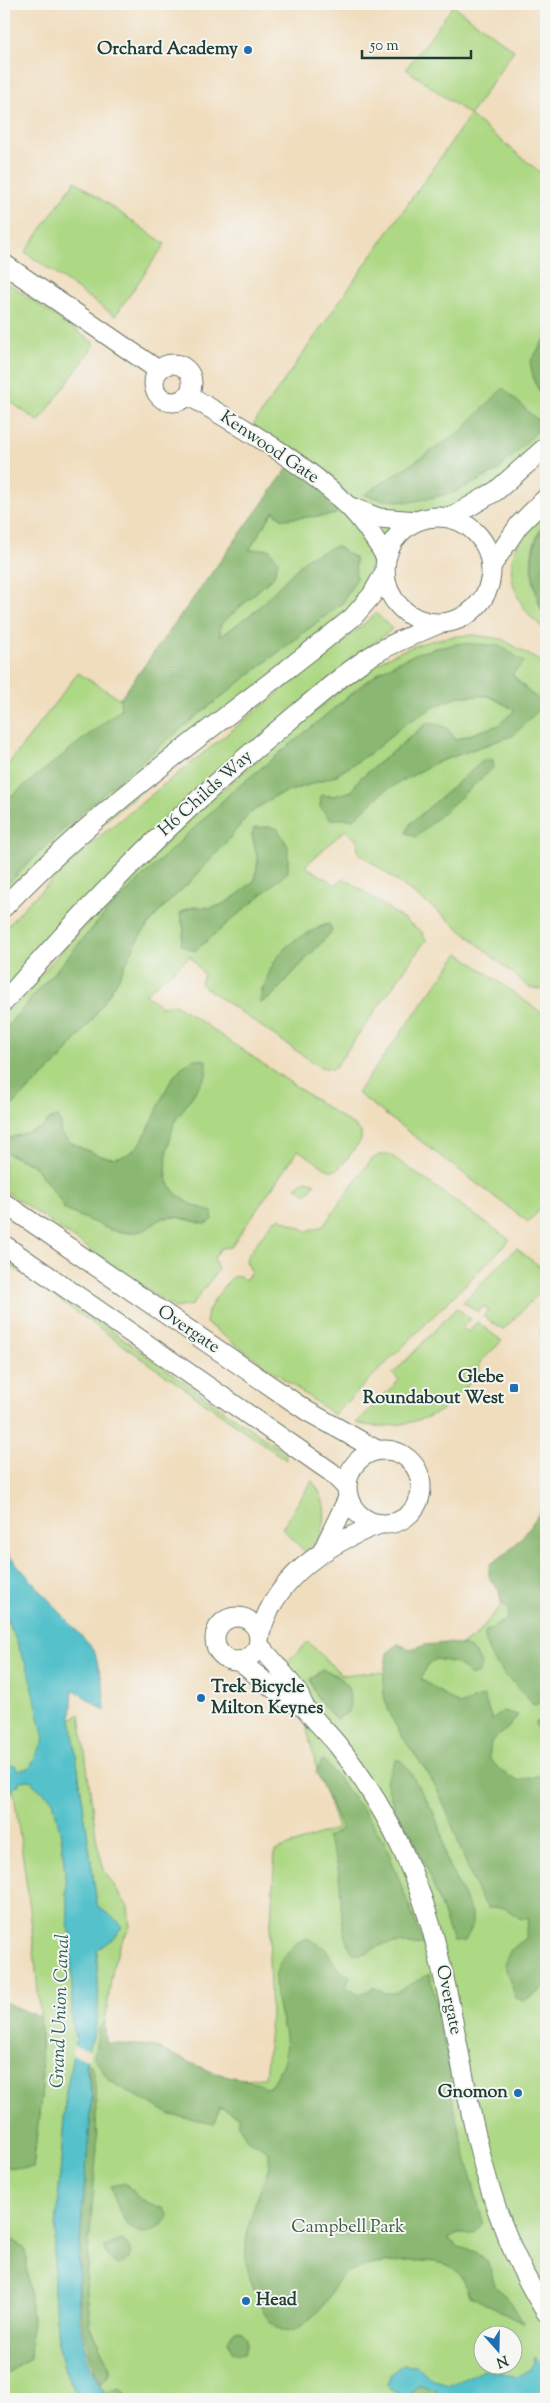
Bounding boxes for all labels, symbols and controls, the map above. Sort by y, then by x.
scale bar [362,28,471,60]
text: 50 m [369,36,399,57]
place label: Orchard Academy [97,37,238,63]
marker: Orchard Academy [242,44,254,56]
street label: Kenwood Gate [214,405,324,491]
street label: H6 Childs Way [153,744,259,844]
street label: Overgate [151,1299,225,1361]
place label: Glebe Roundabout West [363,1365,505,1412]
marker: Glebe Roundabout West [508,1382,520,1394]
place label: Trek Bicycle Milton Keynes [211,1675,323,1722]
marker: Trek Bicycle Milton Keynes [195,1692,207,1704]
water label: Grand Union Canal [45,1933,77,2089]
street label: Overgate [428,1963,468,2037]
place label: Gnomon [438,2080,508,2106]
marker: Gnomon [512,2087,524,2099]
park label: Campbell Park [291,2215,405,2241]
place label: Head [256,2288,298,2314]
marker: Head [240,2295,252,2307]
north arrow [472,2326,522,2376]
text: N [493,2349,510,2372]

